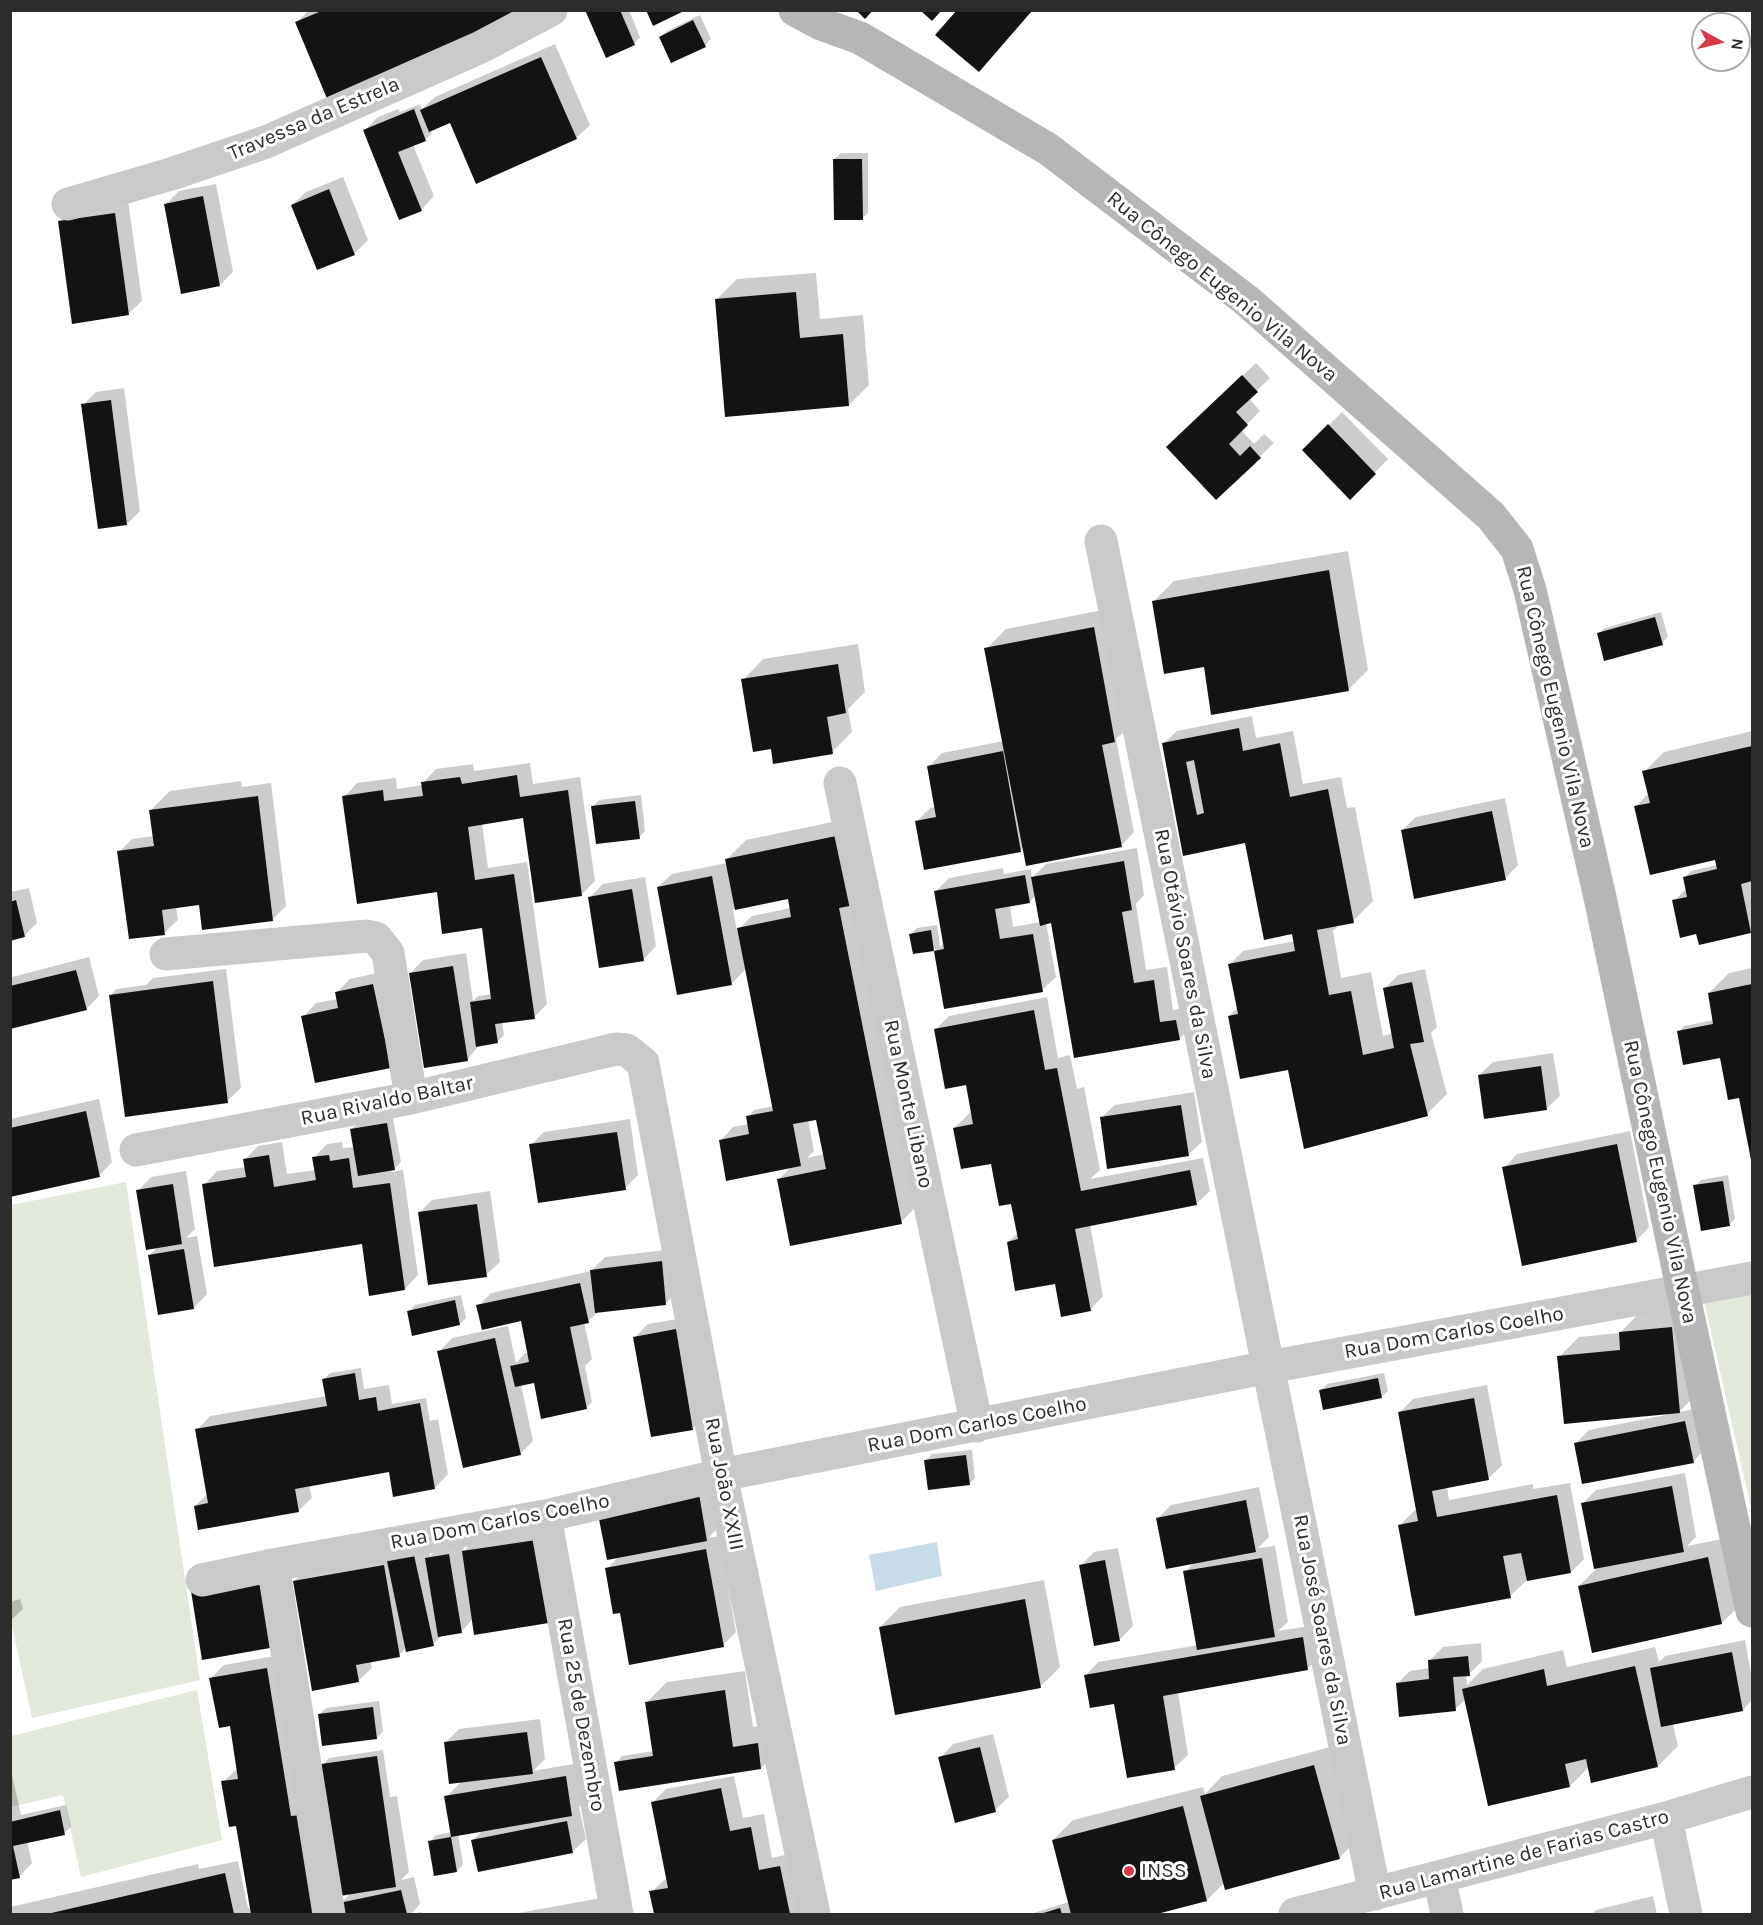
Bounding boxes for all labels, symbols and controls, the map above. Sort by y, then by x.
north arrow [1691,12,1751,72]
text: N [1727,37,1748,51]
street label: Travessa da Estrela [225,72,403,166]
street label: Rua Cônego Eugenio Vila Nova [1102,186,1342,388]
street label: Rua Cônego Eugenio Vila Nova [1510,563,1600,851]
street label: Rua Otávio Soares da Silva [1148,827,1222,1081]
street label: Rua Monte Libano [878,1017,938,1191]
street label: Rua Cônego Eugenio Vila Nova [1618,1038,1702,1326]
street label: Rua Rivaldo Baltar [298,1070,476,1132]
street label: Rua Dom Carlos Coelho [1342,1301,1566,1365]
street label: Rua Dom Carlos Coelho [865,1391,1089,1459]
street label: Rua João XXIII [699,1415,749,1553]
street label: Rua Dom Carlos Coelho [388,1488,612,1556]
street label: Rua José Soares da Silva [1287,1512,1357,1748]
street label: Rua 25 de Dezembro [552,1616,610,1814]
street label: Rua Lamartine de Farias Castro [1376,1804,1672,1906]
place label: INSS [1141,1858,1187,1884]
marker: INSS [1122,1864,1136,1878]

